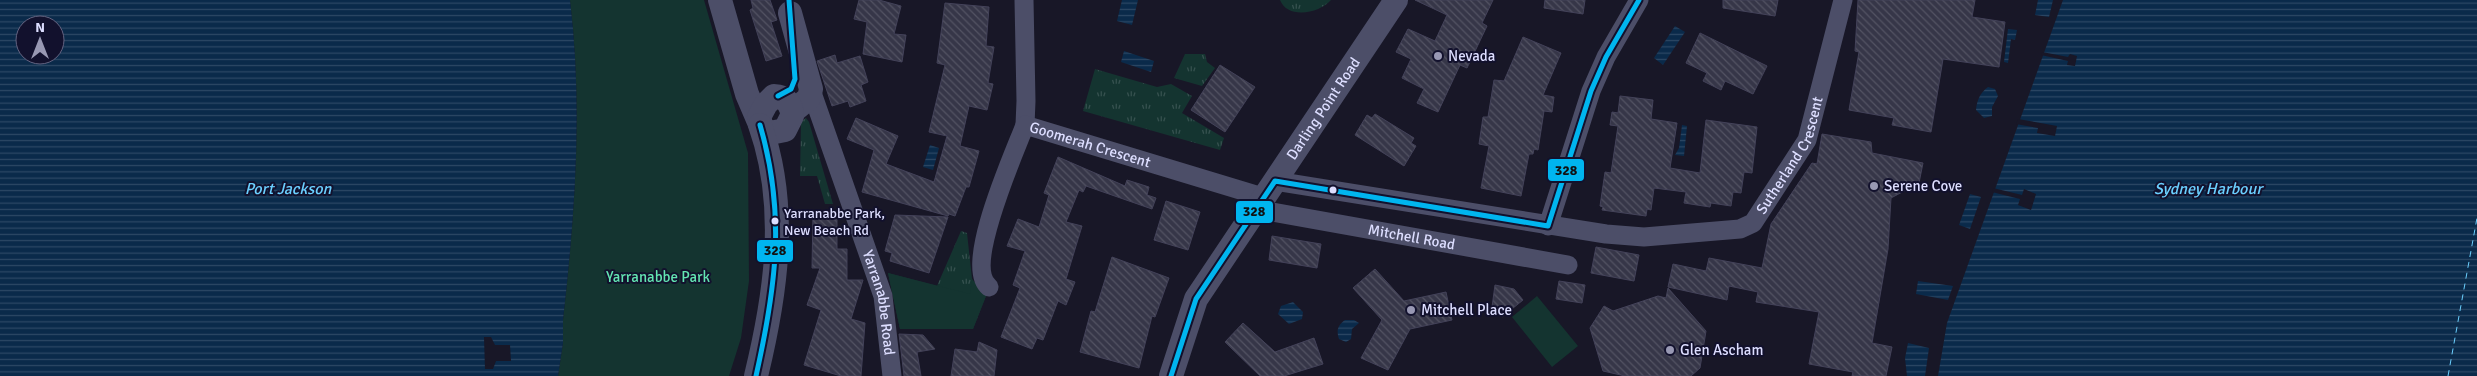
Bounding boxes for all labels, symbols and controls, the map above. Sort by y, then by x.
north arrow [15,15,65,65]
text: N [35,19,45,36]
place label: Nevada [1448,47,1495,65]
marker: Nevada [1432,50,1444,62]
street label: Darling Point Road [1283,54,1364,163]
street label: Sutherland Crescent [1752,95,1827,217]
street label: Goomerah Crescent [1027,118,1153,171]
line badge: 328 [1547,158,1585,182]
text: 328 [1555,162,1578,179]
place label: Serene Cove [1884,177,1962,195]
water label: Port Jackson [245,179,333,199]
water label: Sydney Harbour [2154,179,2264,199]
marker: Serene Cove [1868,180,1880,192]
unlabelled marker [1328,185,1338,195]
line badge: 328 [1235,200,1274,224]
text: 328 [1243,203,1266,220]
place label: Yarranabbe Park, New Beach Rd [784,205,885,239]
marker: Yarranabbe Park, New Beach Rd [770,216,780,226]
street label: Mitchell Road [1367,220,1457,254]
line badge: 328 [756,239,794,263]
text: 328 [764,242,787,259]
street label: Yarranabbe Road [859,248,899,356]
park label: Yarranabbe Park [606,268,711,286]
place label: Mitchell Place [1421,301,1512,319]
marker: Mitchell Place [1405,304,1417,316]
place label: Glen Ascham [1680,341,1763,359]
marker: Glen Ascham [1664,344,1676,356]

